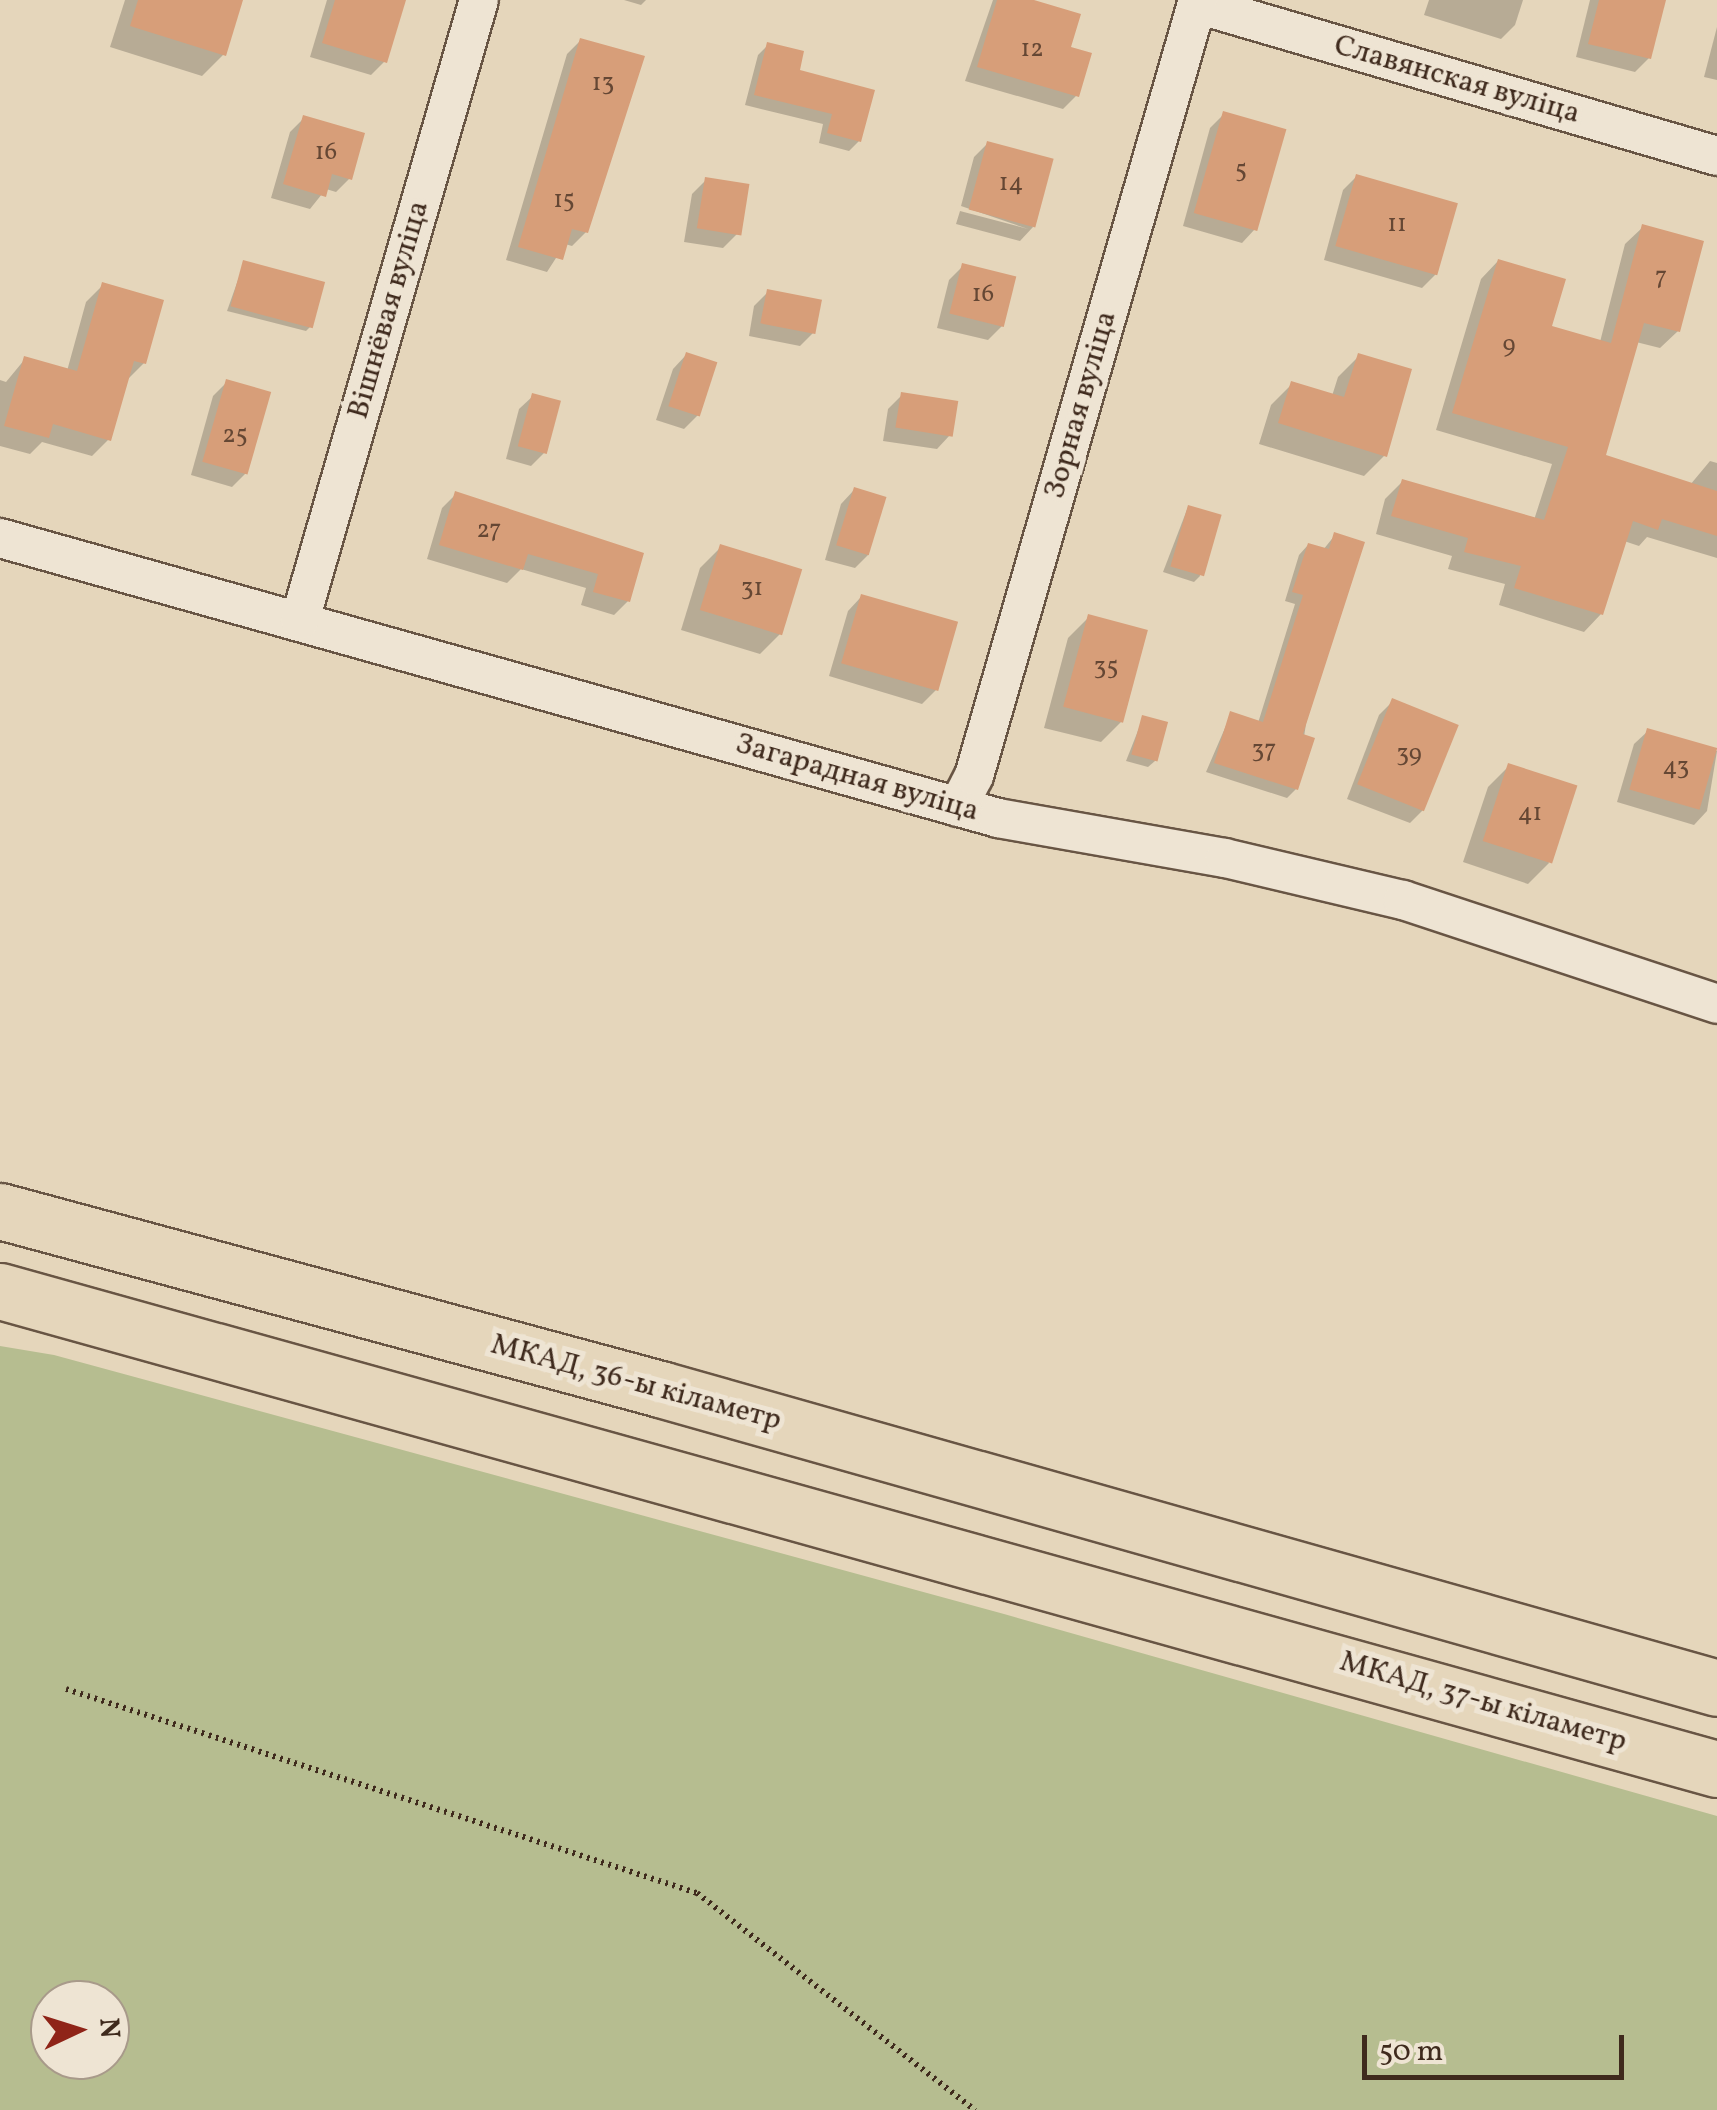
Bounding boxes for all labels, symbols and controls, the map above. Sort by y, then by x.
street label: Славянская вуліца [1330,28,1584,132]
house number: 12 [1020,35,1044,65]
house number: 13 [592,69,614,99]
house number: 16 [315,138,337,168]
house number: 5 [1235,156,1247,186]
house number: 14 [999,169,1023,199]
house number: 15 [553,186,575,216]
street label: Вішнёвая вуліца [341,197,437,423]
house number: 11 [1387,210,1407,240]
house number: 7 [1655,263,1667,293]
house number: 16 [972,280,994,310]
street label: Зорная вуліца [1037,307,1125,503]
house number: 9 [1503,331,1515,361]
house number: 25 [222,421,248,451]
house number: 27 [477,516,501,546]
house number: 31 [741,574,763,604]
house number: 35 [1094,653,1118,683]
street label: Загарадная вуліца [731,726,983,830]
house number: 37 [1252,736,1276,766]
house number: 39 [1396,740,1422,770]
house number: 43 [1663,753,1689,783]
house number: 41 [1518,799,1542,829]
street label: МКАД, 36-ы кіламетр [487,1327,785,1439]
street label: МКАД, 37-ы кіламетр [1335,1644,1631,1760]
north arrow [30,1980,130,2080]
scale bar [1367,2015,1630,2077]
text: N [88,2017,129,2040]
text: 50 m [1379,2031,1443,2073]

